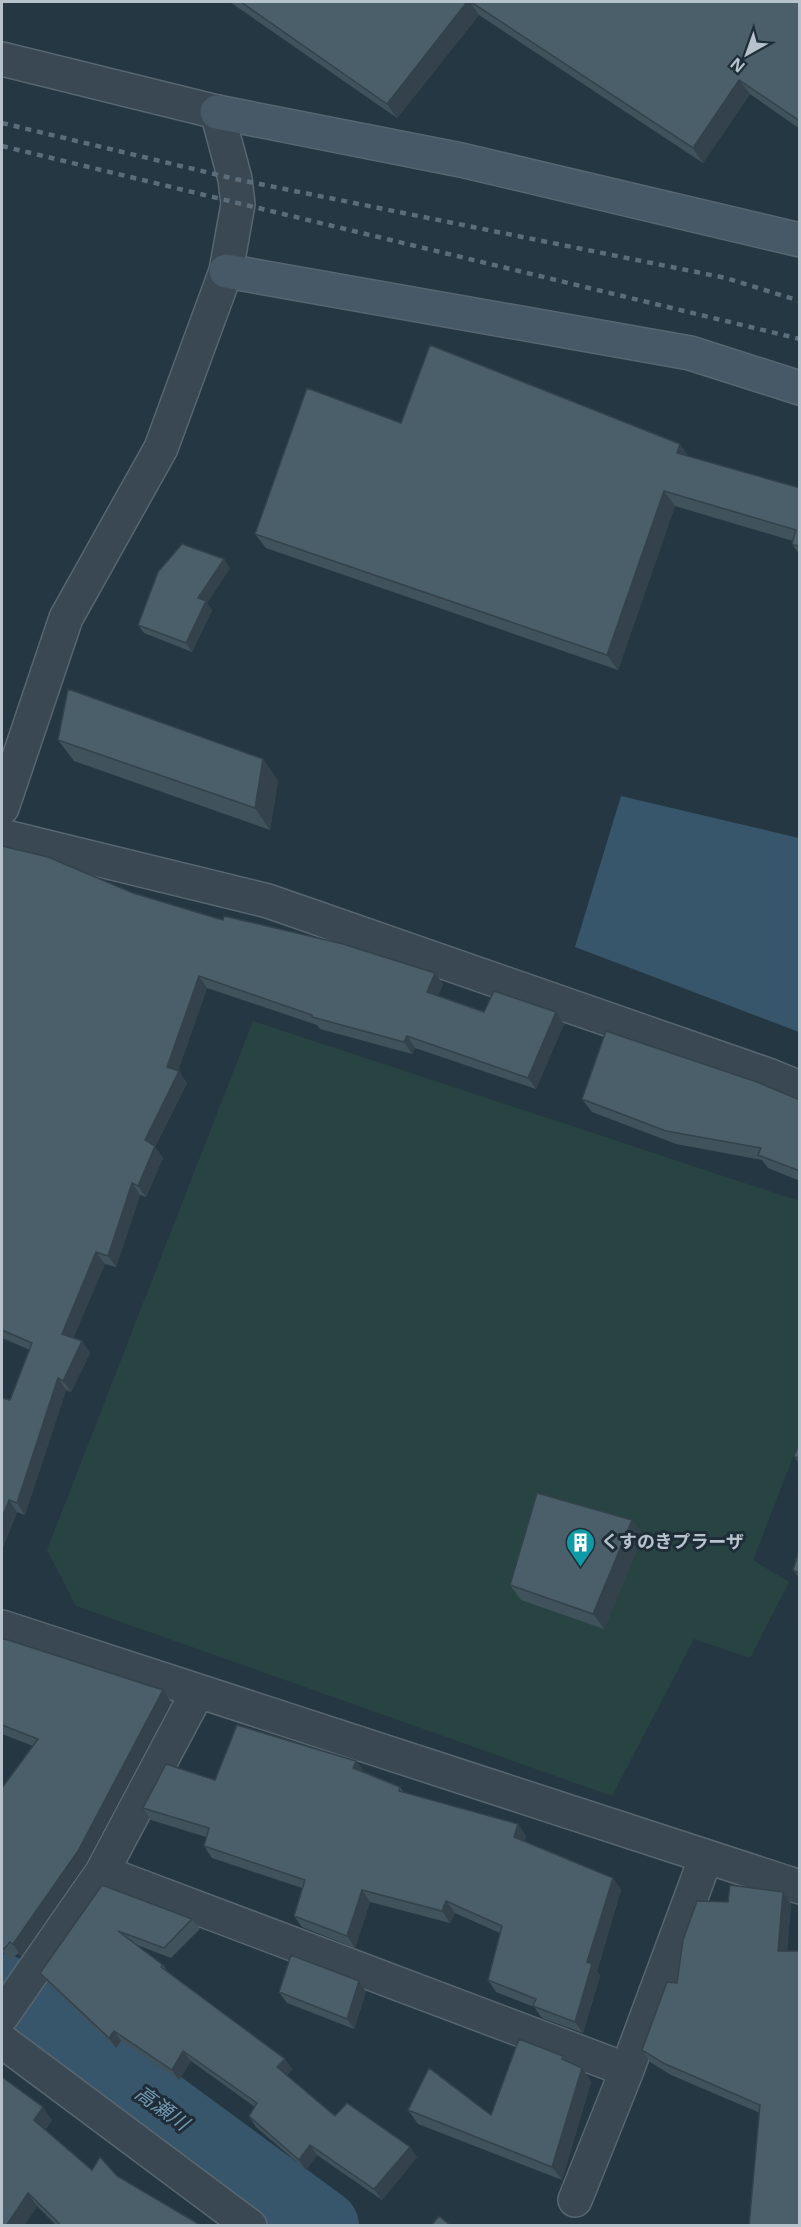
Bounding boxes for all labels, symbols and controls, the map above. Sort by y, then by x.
north arrow [717,24,777,84]
text: N [725,53,749,78]
building icon: くすのきプラーザ [564,1526,596,1568]
place label: くすのきプラーザ [601,1529,744,1553]
water label: 高瀬川 [130,2079,196,2137]

